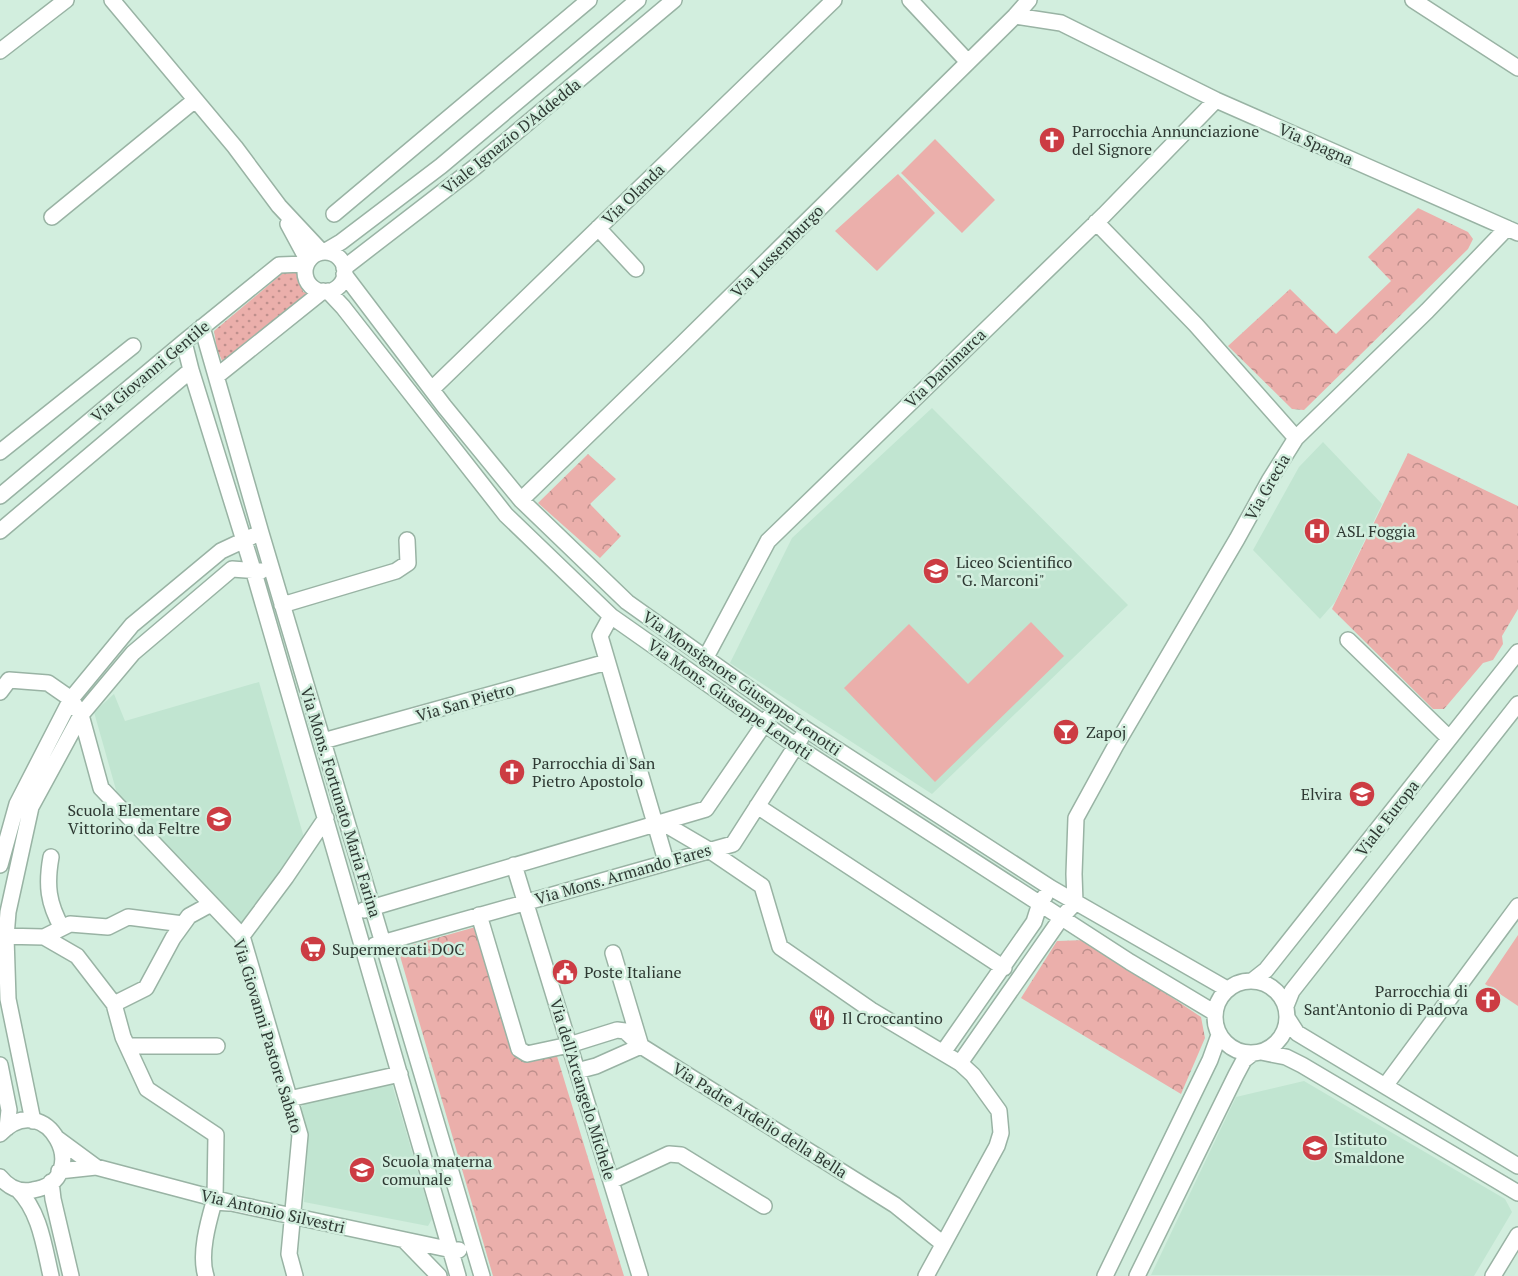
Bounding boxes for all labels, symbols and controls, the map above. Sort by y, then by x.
street label: Viale Ignazio D'Addedda [437,73,585,199]
street label: Via Spagna [1275,118,1357,170]
place label: Parrocchia Annunciazione del Signore [1072,120,1259,160]
church icon: Parrocchia Annunciazione del Signore [1037,125,1067,155]
street label: Via Olanda [597,159,669,229]
street label: Via Lussemburgo [726,200,828,302]
street label: Via Giovanni Gentile [86,315,214,427]
street label: Via Danimarca [900,324,990,412]
street label: Via Grecia [1239,450,1295,524]
hospital icon: ASL Foggia [1302,516,1332,546]
place label: ASL Foggia [1336,520,1415,542]
place label: Liceo Scientifico "G. Marconi" [956,551,1072,591]
school or university icon: Liceo Scientifico "G. Marconi" [921,556,951,586]
street label: Via Monsignore Giuseppe Lenotti [638,606,846,760]
street label: Via Mons. Giuseppe Lenotti [643,634,817,764]
street label: Via San Pietro [413,677,517,727]
street label: Via Mons. Fortunato Maria Farina [295,684,387,920]
bar icon: Zapoj [1051,717,1081,747]
place label: Zapoj [1086,721,1126,743]
place label: Parrocchia di San Pietro Apostolo [532,752,656,792]
church icon: Parrocchia di San Pietro Apostolo [497,757,527,787]
street label: Viale Europa [1350,775,1424,861]
school or university icon: Elvira [1347,779,1377,809]
place label: Elvira [1301,783,1342,805]
place label: Scuola Elementare Vittorino da Feltre [67,799,200,839]
school or university icon: Scuola Elementare Vittorino da Feltre [204,804,234,834]
street label: Via Mons. Armando Fares [532,838,714,910]
supermarket icon: Supermercati DOC [298,934,328,964]
street label: Via Giovanni Pastore Sabato [228,936,308,1136]
place label: Supermercati DOC [332,938,465,960]
public building icon: Poste Italiane [550,957,580,987]
place label: Poste Italiane [584,961,682,983]
place label: Parrocchia di Sant'Antonio di Padova [1304,980,1468,1020]
church icon: Parrocchia di Sant'Antonio di Padova [1473,985,1503,1015]
street label: Via dell'Arcangelo Michele [545,996,621,1182]
restaurant icon: Il Croccantino [807,1003,837,1033]
place label: Il Croccantino [842,1007,943,1029]
street label: Via Padre Ardelio della Bella [668,1057,852,1183]
place label: Istituto Smaldone [1334,1128,1405,1168]
school or university icon: Istituto Smaldone [1300,1133,1330,1163]
place label: Scuola materna comunale [382,1150,492,1190]
school or university icon: Scuola materna comunale [347,1155,377,1185]
street label: Via Antonio Silvestri [199,1184,348,1238]

